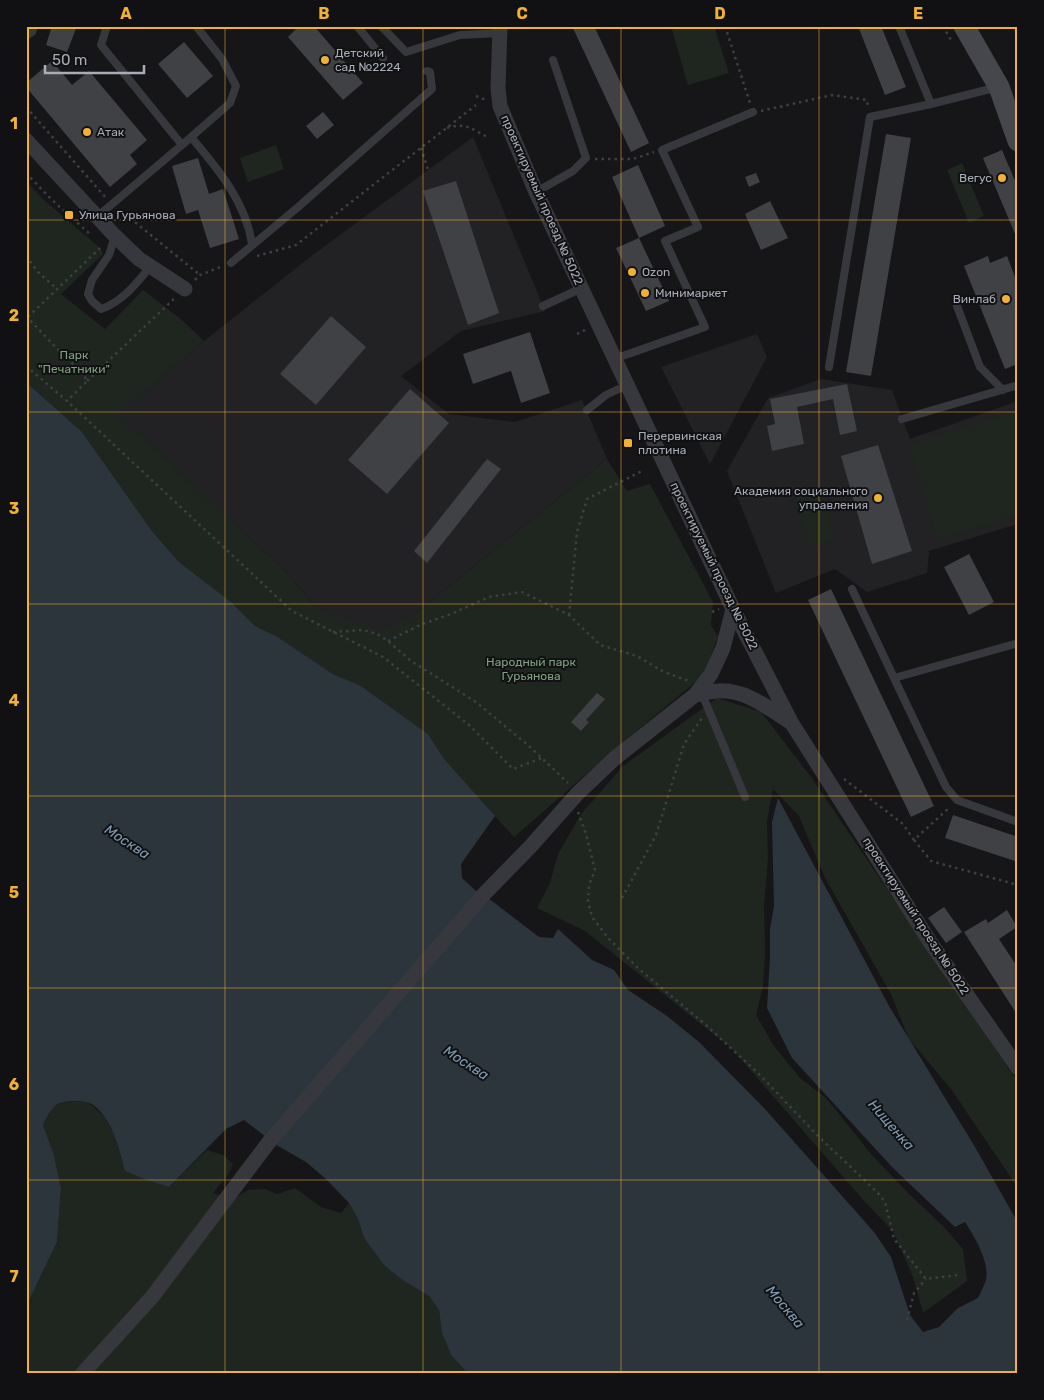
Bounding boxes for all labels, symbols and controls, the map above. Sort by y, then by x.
text: A [120,4,132,23]
text: B [318,4,330,23]
text: C [516,4,528,23]
text: D [714,4,726,23]
text: E [913,4,923,23]
scale bar [45,42,144,74]
place label: Детский сад №2224 [335,46,401,74]
text: 50 m [52,51,87,69]
marker: Детский сад №2224 [319,54,331,66]
street label: проектируемый проезд № 5022 [498,113,586,287]
text: 1 [10,114,18,133]
place label: Атак [97,125,125,139]
marker: Атак [81,126,93,138]
place label: Вегус [959,171,992,185]
marker: Вегус [996,172,1008,184]
place label: Улица Гурьянова [79,208,176,222]
marker: Улица Гурьянова [63,209,75,221]
place label: Ozon [642,265,670,279]
marker: Ozon [626,266,638,278]
place label: Минимаркет [655,286,727,300]
marker: Минимаркет [639,287,651,299]
place label: Винлаб [953,292,996,306]
marker: Винлаб [1000,293,1012,305]
text: 2 [9,306,19,325]
park label: Парк "Печатники" [38,348,110,376]
place label: Перервинская плотина [638,429,722,457]
marker: Перервинская плотина [622,437,634,449]
street label: проектируемый проезд № 5022 [667,480,761,652]
place label: Академия социального управления [734,484,868,512]
marker: Академия социального управления [872,492,884,504]
text: 3 [9,499,19,518]
park label: Народный парк Гурьянова [486,655,576,683]
text: 4 [9,691,20,710]
water label: Москва [101,821,153,863]
street label: проектируемый проезд № 5022 [860,835,972,997]
text: 5 [9,883,19,902]
water label: Москва [440,1042,492,1084]
text: 6 [9,1075,19,1094]
water label: Нищенка [864,1096,918,1154]
text: 7 [9,1267,19,1286]
water label: Москва [762,1282,808,1332]

